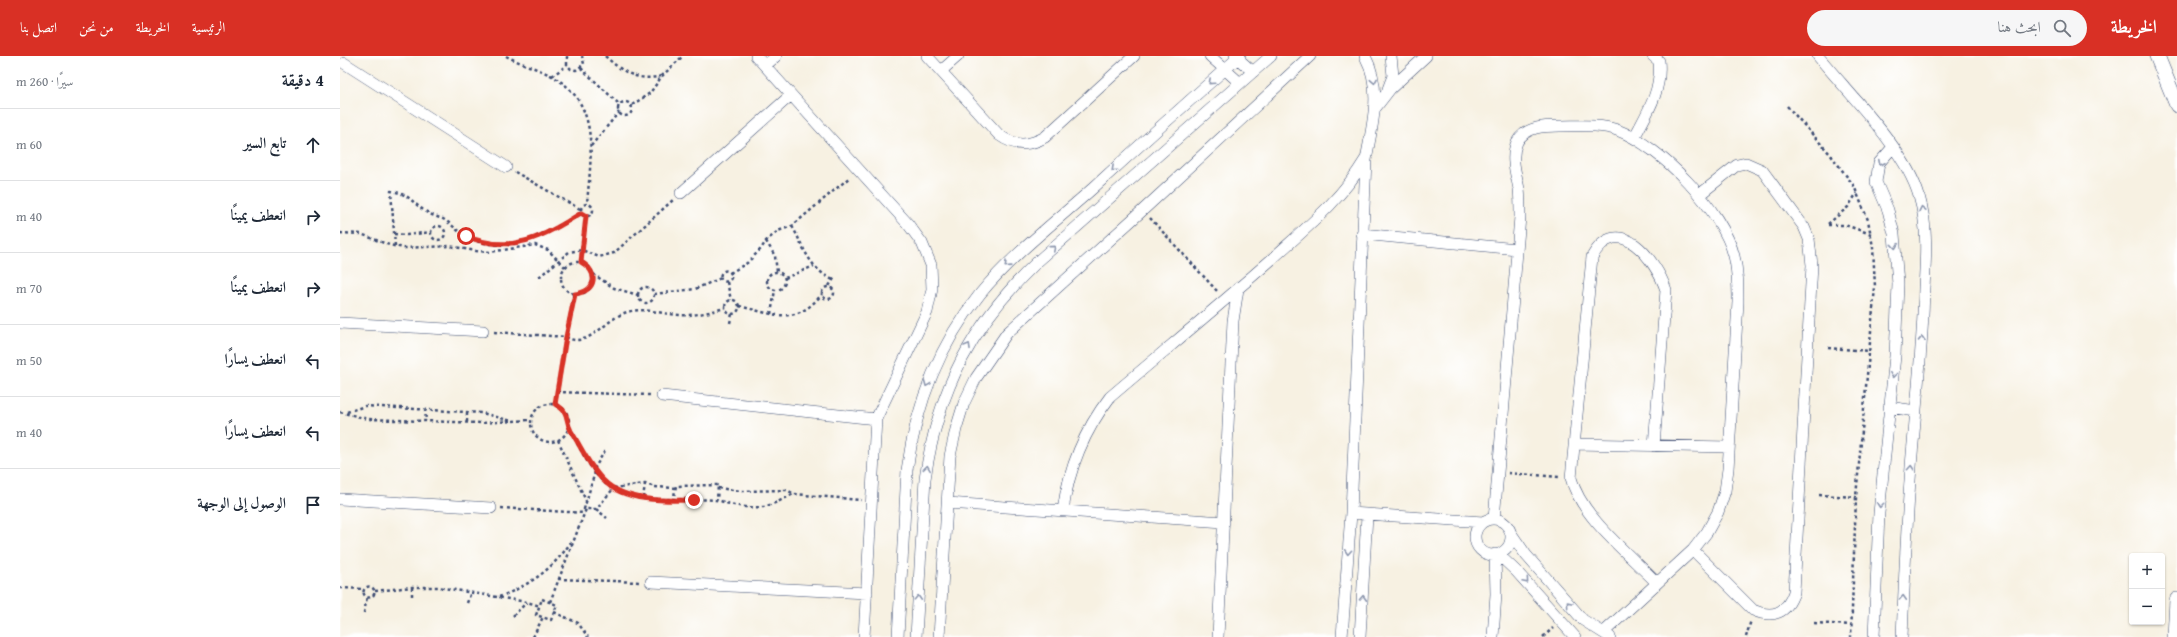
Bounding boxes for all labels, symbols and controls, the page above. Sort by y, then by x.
search box [1807,10,2087,46]
text: الخريطة [2111,12,2157,40]
text: ابحث هنا [1997,16,2041,37]
text: اتصل بنا [20,17,57,37]
text: من نحن [79,17,114,37]
text: الخريطة [136,17,170,37]
text: الرئيسية [192,17,225,37]
icon: search [2051,17,2073,39]
text: 4 دقيقة [282,67,324,92]
text: سيرًا · 260 m [16,72,74,91]
one-way arrow [1208,77,1216,84]
one-way arrow [1370,78,1378,84]
text: تابع السير [244,132,286,153]
icon: ahead [302,134,324,156]
text: 60 m [16,135,42,154]
one-way arrow [1878,158,1885,166]
one-way arrow [1111,164,1119,171]
text: انعطف يمينًا [230,204,286,225]
icon: right [302,206,324,228]
one-way arrow [1919,206,1927,212]
text: 40 m [16,207,42,226]
route start [457,227,475,245]
one-way arrow [1890,243,1899,249]
one-way arrow [1048,246,1055,253]
one-way arrow [1004,260,1012,268]
text: انعطف يمينًا [230,276,286,297]
icon: right [302,278,324,300]
text: 70 m [16,279,42,298]
one-way arrow [1918,336,1927,342]
one-way arrow [964,343,971,350]
text: انعطف يسارًا [224,348,286,369]
icon: left [302,350,324,372]
text: 50 m [16,351,42,370]
one-way arrow [1889,372,1898,378]
one-way arrow [924,380,932,387]
text: انعطف يسارًا [224,420,286,441]
icon: left [302,422,324,444]
text: 40 m [16,423,42,442]
one-way arrow [922,465,931,471]
one-way arrow [1906,465,1915,471]
route end [685,491,703,509]
text: الوصول إلى الوجهة [197,492,286,513]
icon: arrive [302,494,324,516]
one-way arrow [1875,502,1884,508]
one-way arrow [1344,549,1352,555]
map controls [2129,553,2165,625]
button: + [2129,553,2165,589]
one-way arrow [1521,577,1528,584]
button: − [2129,589,2165,625]
one-way arrow [914,595,923,601]
one-way arrow [1358,595,1367,601]
one-way arrow [1899,595,1908,601]
one-way arrow [1567,601,1574,609]

